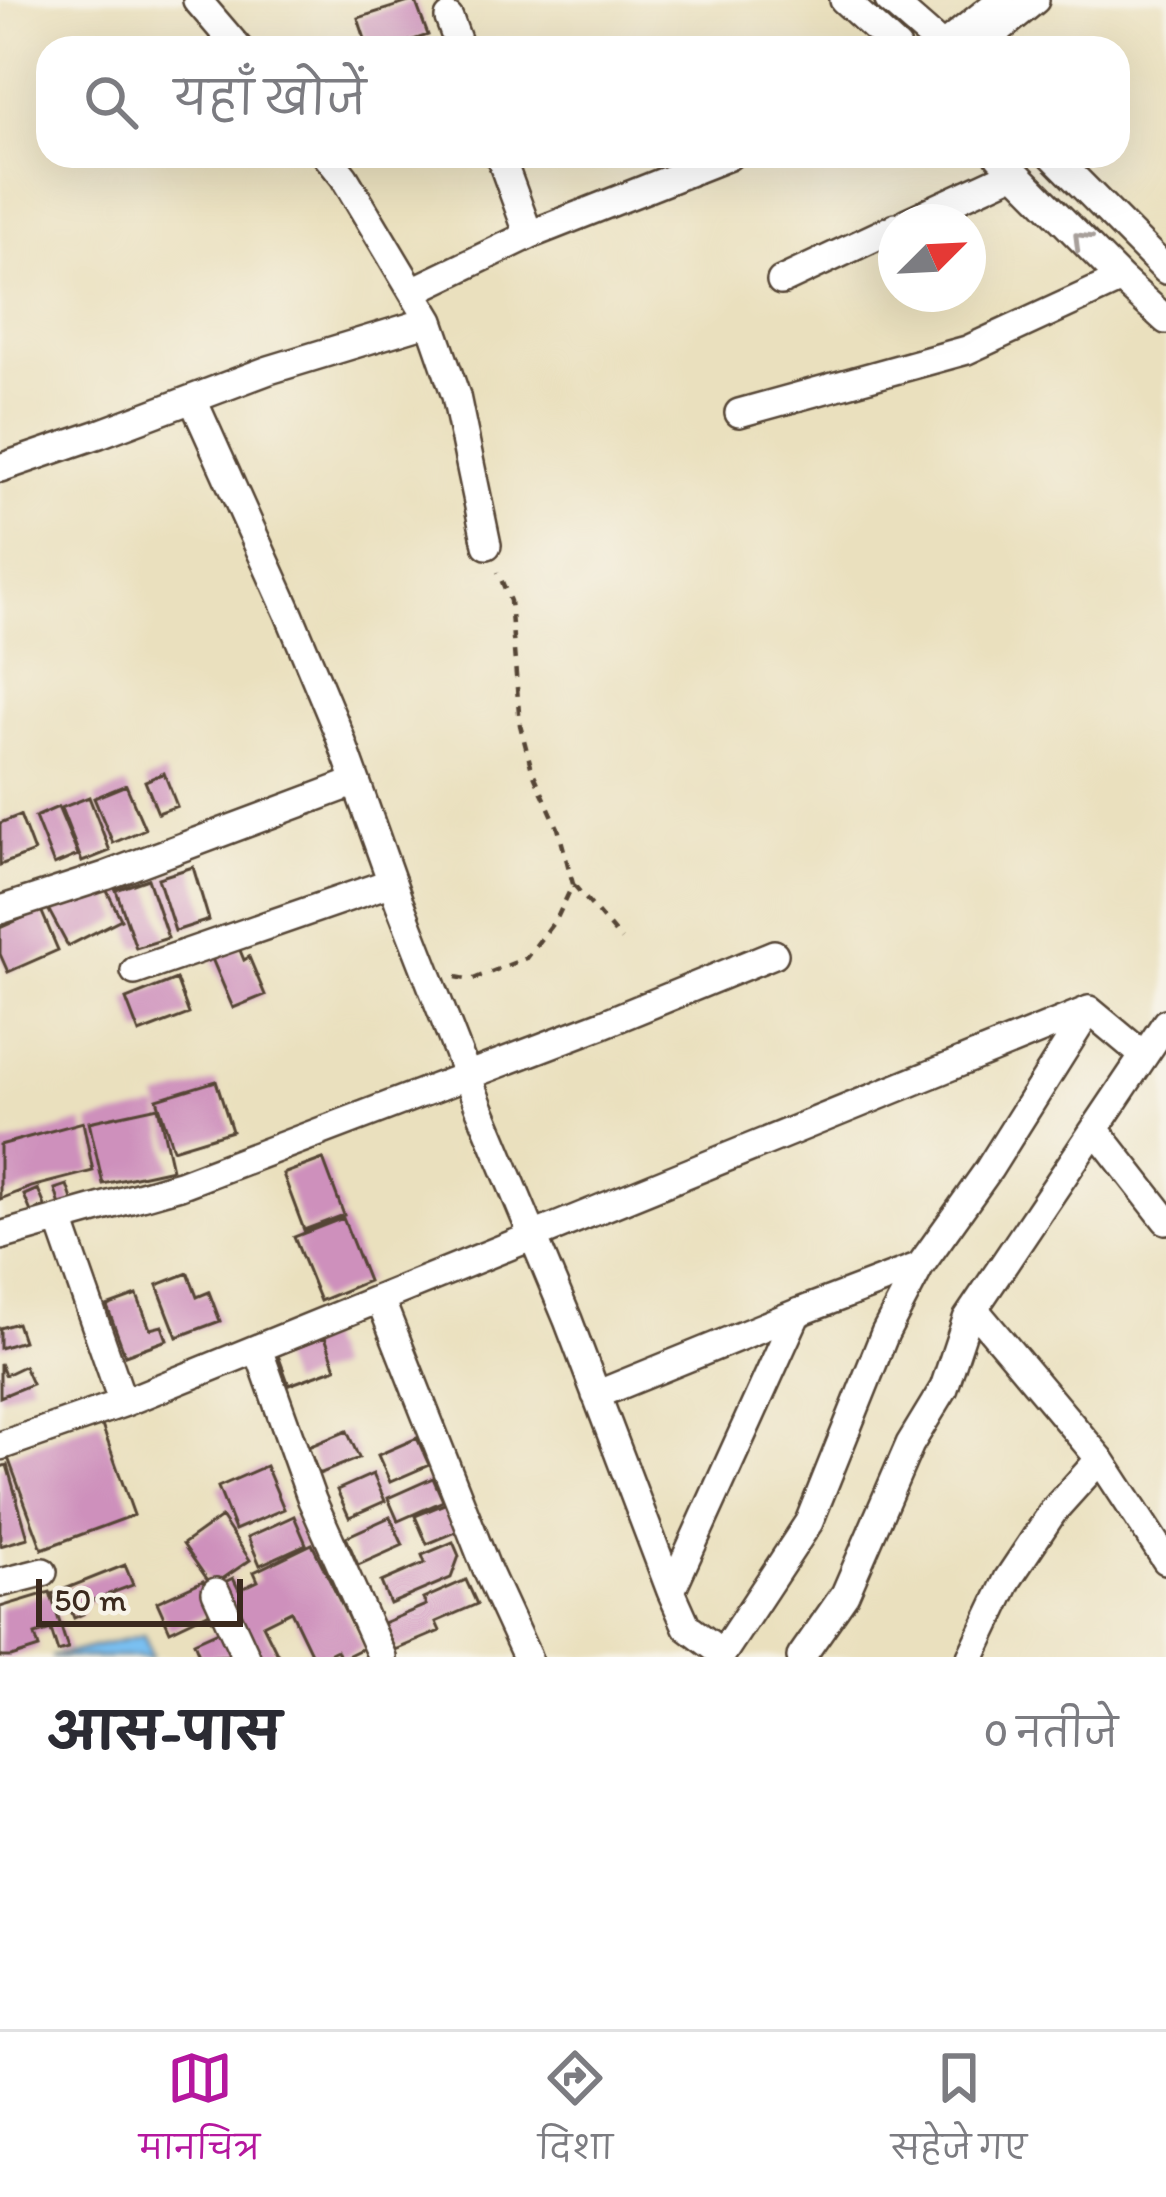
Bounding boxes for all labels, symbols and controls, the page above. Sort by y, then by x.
search box [36,36,1130,168]
icon: search [78,69,144,135]
text: यहाँ खोजें [174,71,366,125]
north arrow [878,204,986,312]
one-way arrow [1073,232,1095,254]
scale bar [36,1573,243,1626]
text: 50 m [54,1580,127,1619]
text: आस-पास [48,1701,281,1762]
text: 0 नतीजे [984,1709,1118,1756]
tab: मानचित्र [139,2045,260,2184]
tab: दिशा [538,2045,613,2184]
tab: सहेजे गए [891,2045,1027,2184]

